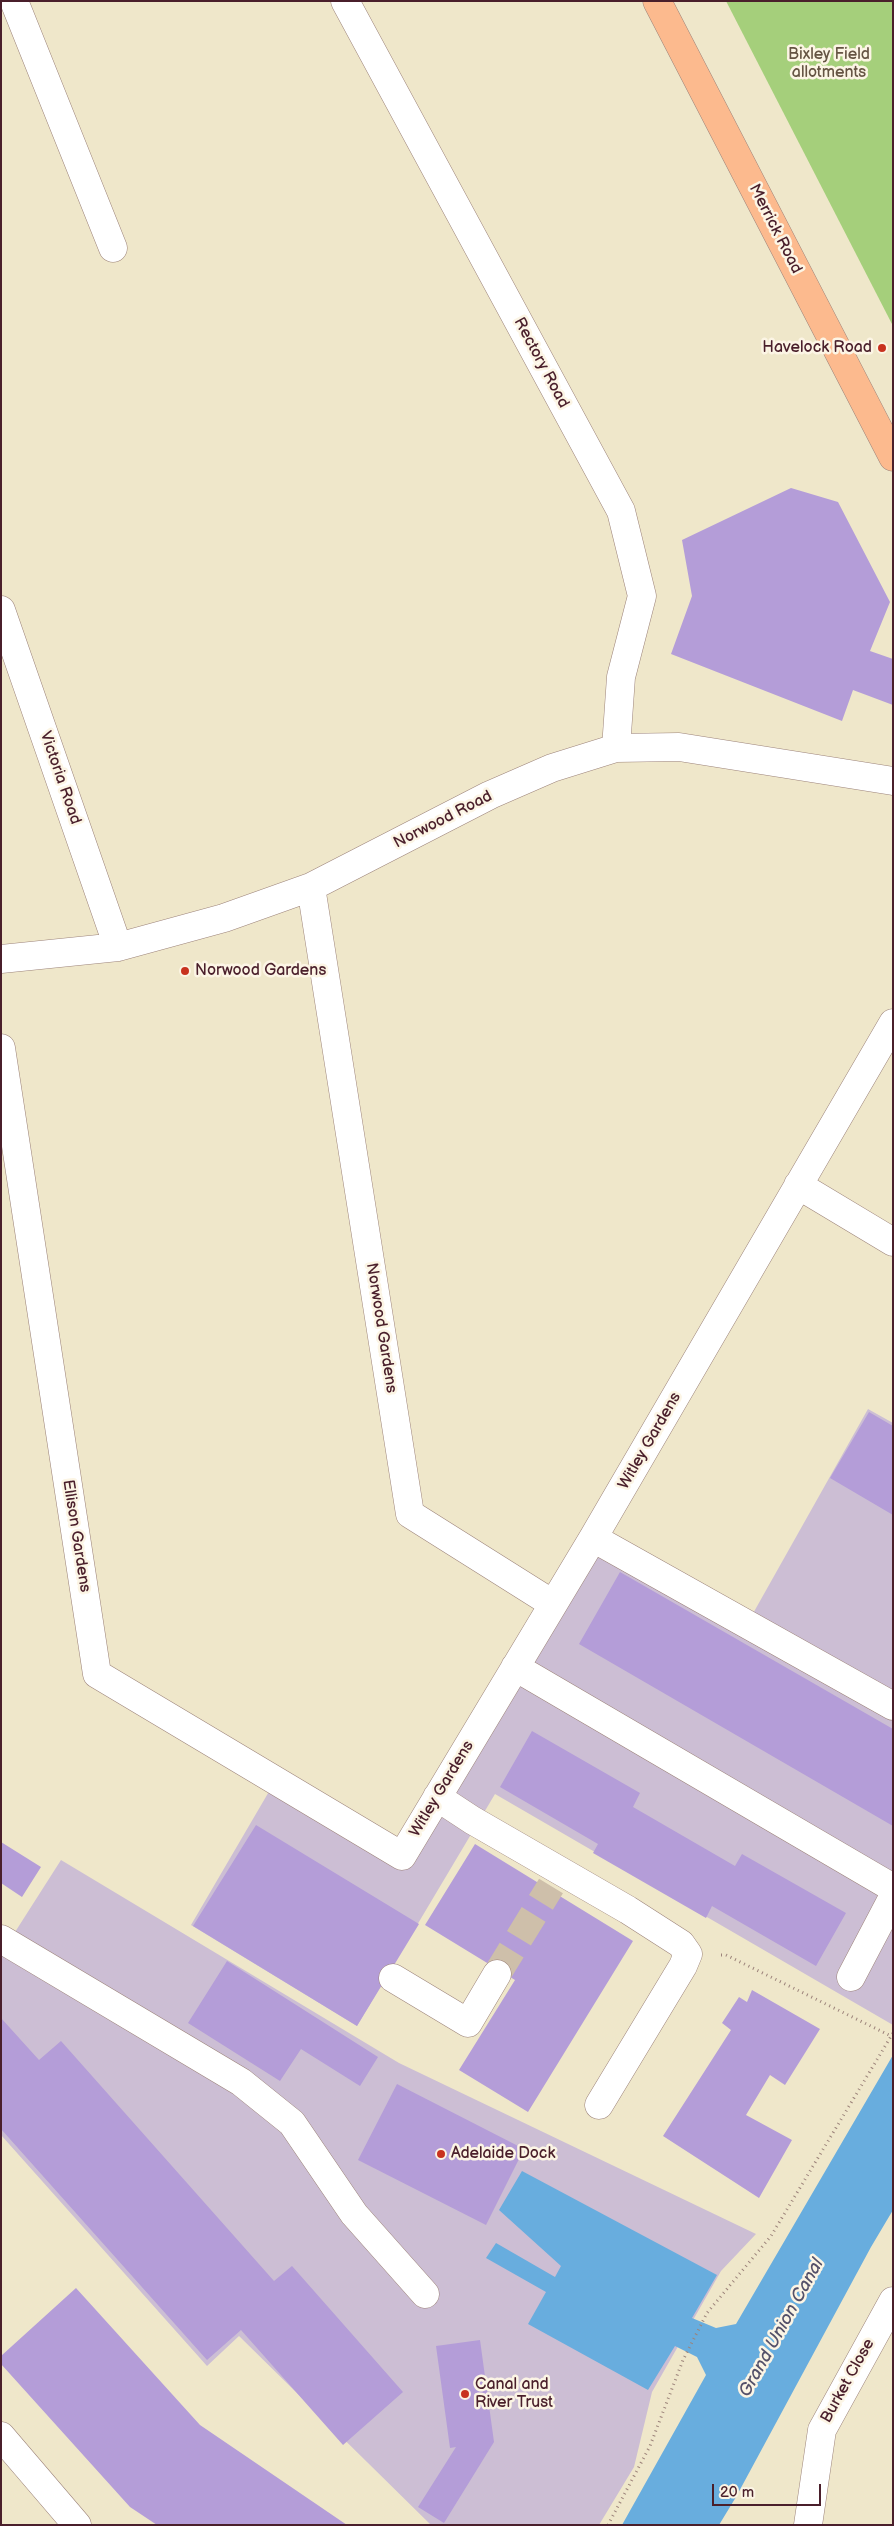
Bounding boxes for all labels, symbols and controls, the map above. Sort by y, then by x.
park label: Bixley Field allotments [788,45,870,83]
street label: Merrick Road [744,181,806,277]
street label: Rectory Road [509,314,573,412]
place label: Havelock Road [762,338,872,358]
marker: Havelock Road [876,342,888,354]
street label: Victoria Road [35,729,85,827]
street label: Norwood Road [391,787,495,853]
place label: Norwood Gardens [195,961,326,981]
marker: Norwood Gardens [179,965,191,977]
street label: Norwood Gardens [361,1262,401,1394]
street label: Witley Gardens [614,1389,686,1493]
street label: Ellison Gardens [58,1478,94,1594]
street label: Witley Gardens [406,1737,478,1841]
place label: Adelaide Dock [451,2144,555,2164]
marker: Adelaide Dock [435,2148,447,2160]
water label: Grand Union Canal [735,2255,829,2401]
street label: Burket Close [817,2336,879,2426]
place label: Canal and River Trust [475,2375,553,2413]
marker: Canal and River Trust [459,2388,471,2400]
scale bar [714,2474,823,2506]
text: 20 m [720,2483,754,2502]

